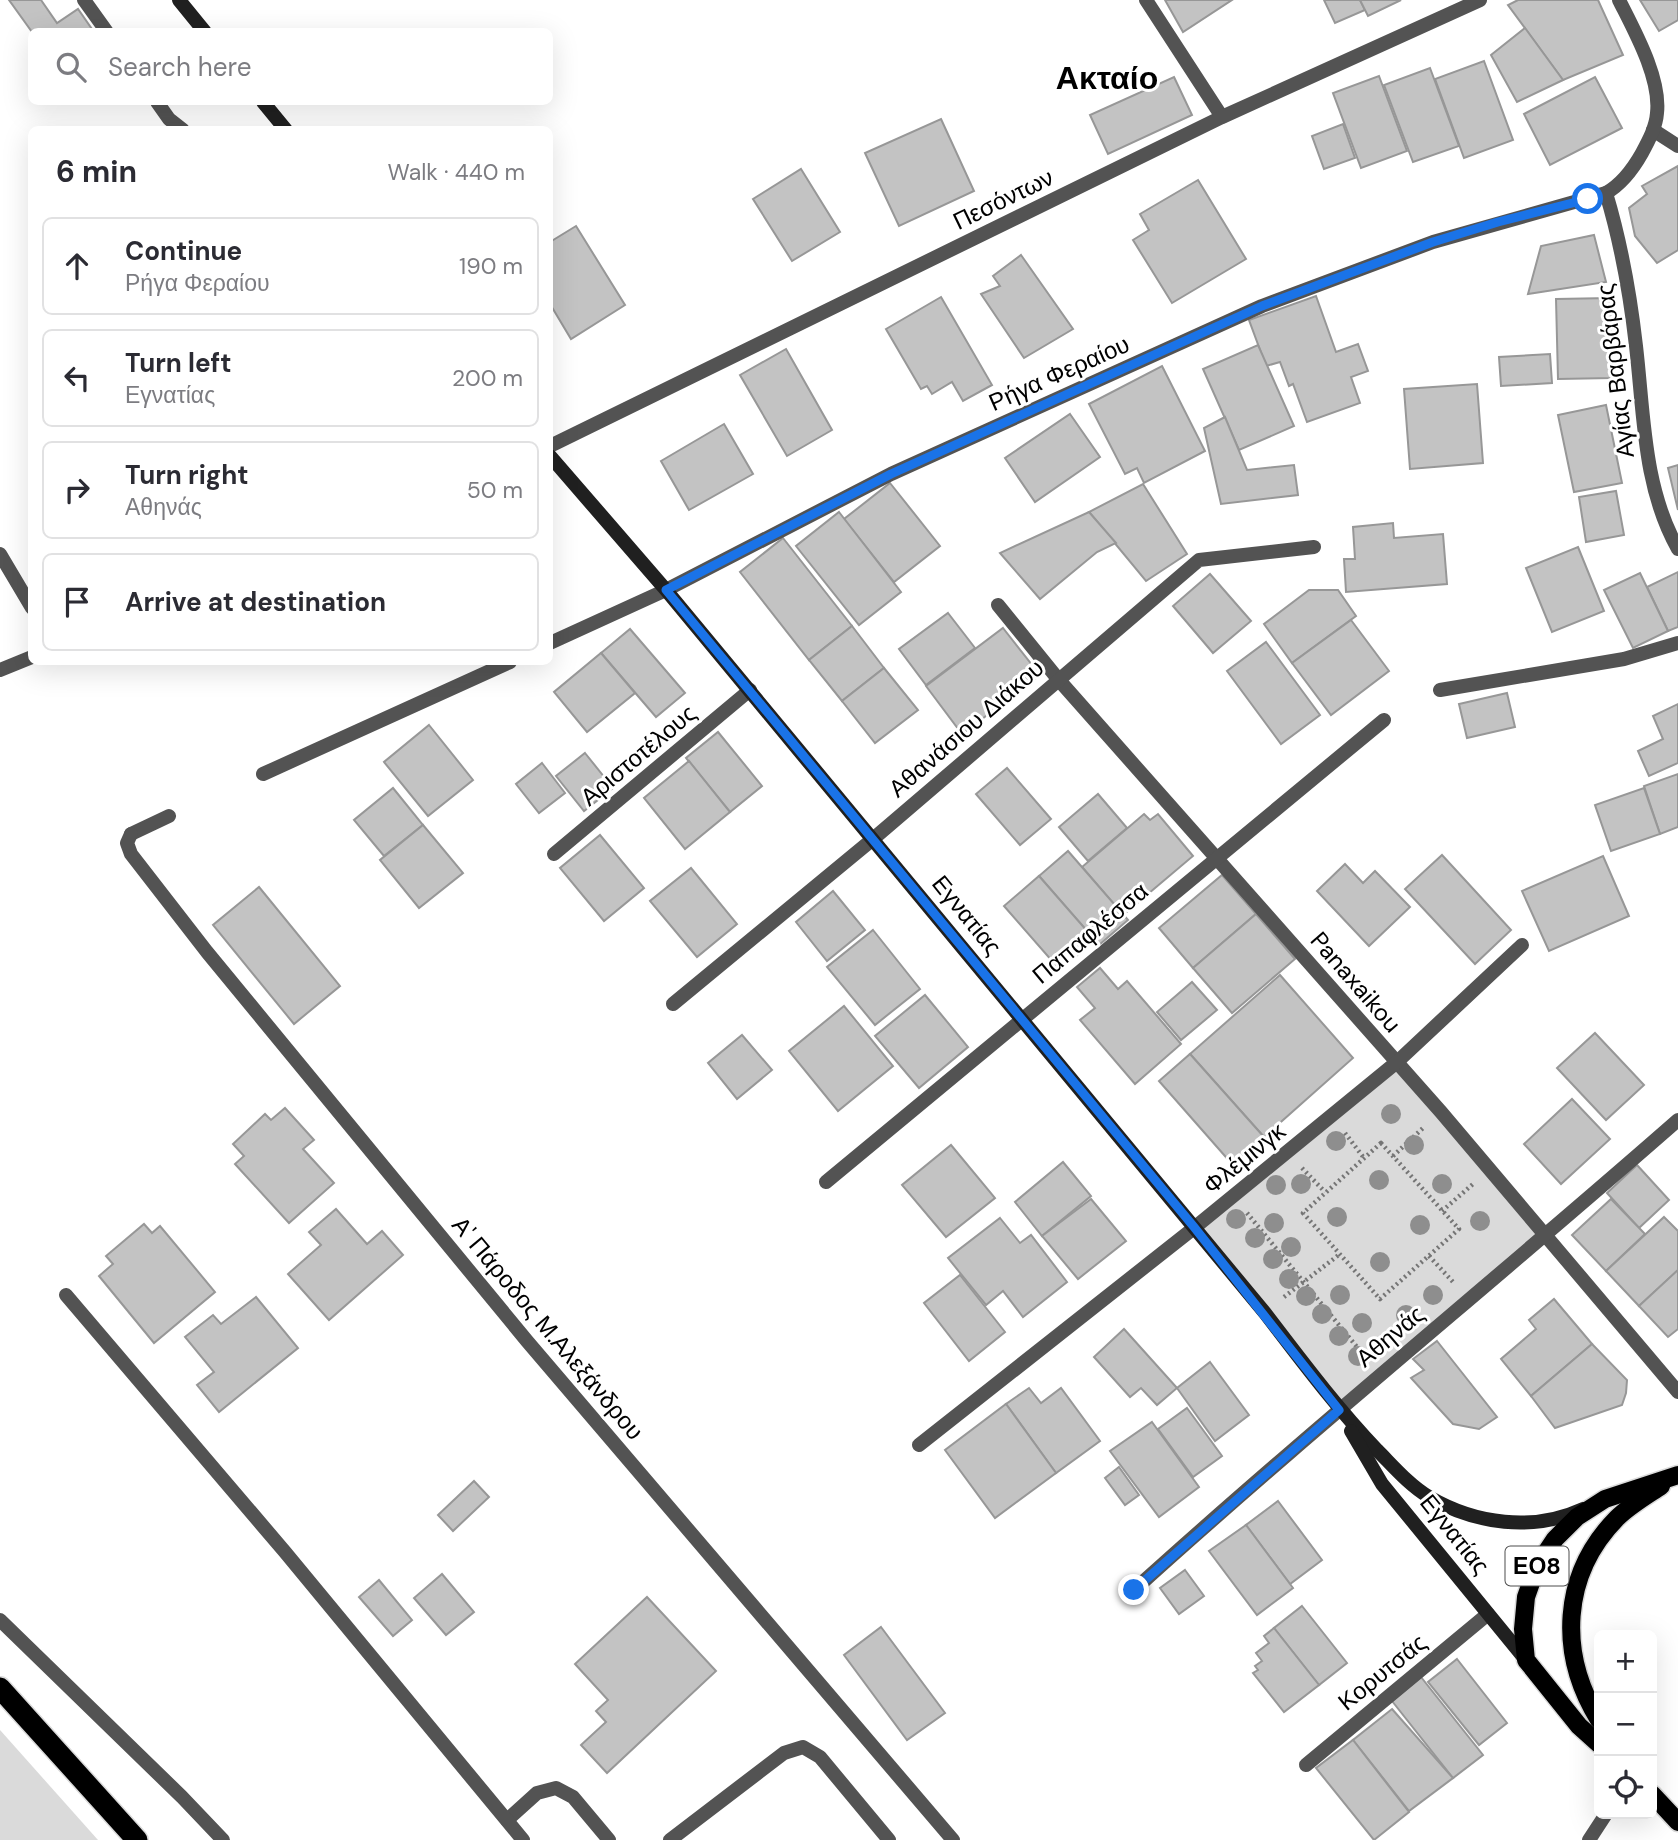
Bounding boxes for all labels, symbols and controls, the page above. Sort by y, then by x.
search box [28,28,553,105]
icon: search [52,48,90,86]
text: Search here [108,50,251,84]
district label: Ακταίο [1056,57,1158,99]
text: 6 min [56,152,137,191]
text: Walk · 440 m [388,157,525,187]
street label: Πεσόντων [948,161,1058,237]
route start [1572,183,1603,214]
text: Continue [125,234,242,268]
icon: ahead [58,247,96,285]
text: 190 m [459,251,523,281]
text: Ρήγα Φεραίου [125,268,270,298]
street label: Αγίας Βαρβάρας [1589,282,1641,460]
street label: Ρήγα Φεραίου [984,328,1134,418]
text: Turn left [125,346,232,380]
icon: left [58,359,96,397]
text: 200 m [452,363,523,393]
text: Εγνατίας [125,380,215,410]
text: Turn right [125,458,249,492]
icon: right [58,471,96,509]
text: 50 m [467,475,523,505]
text: Αθηνάς [125,492,202,522]
icon: arrive [58,583,96,621]
text: Arrive at destination [125,585,386,619]
street label: Αθανάσιου Διάκου [882,652,1050,804]
street label: Αριστοτέλους [574,698,702,812]
street label: Εγνατίας [925,869,1009,961]
street label: Παπαφλέσσα [1026,875,1154,990]
street label: Panaxaikou [1304,925,1408,1039]
street label: Φλέμινγκ [1197,1115,1292,1201]
street label: Α' Πάροδος Μ.Αλεξάνδρου [445,1210,651,1446]
street label: Αθηνάς [1349,1298,1431,1374]
street label: Εγνατίας [1413,1488,1497,1580]
road number: ΕΟ8 [1506,1546,1568,1586]
route end [1118,1574,1149,1605]
street label: Κορυτσάς [1331,1627,1433,1717]
map controls [1594,1630,1657,1819]
button: + [1594,1630,1657,1693]
button: − [1594,1693,1657,1756]
button: locate [1594,1756,1657,1819]

